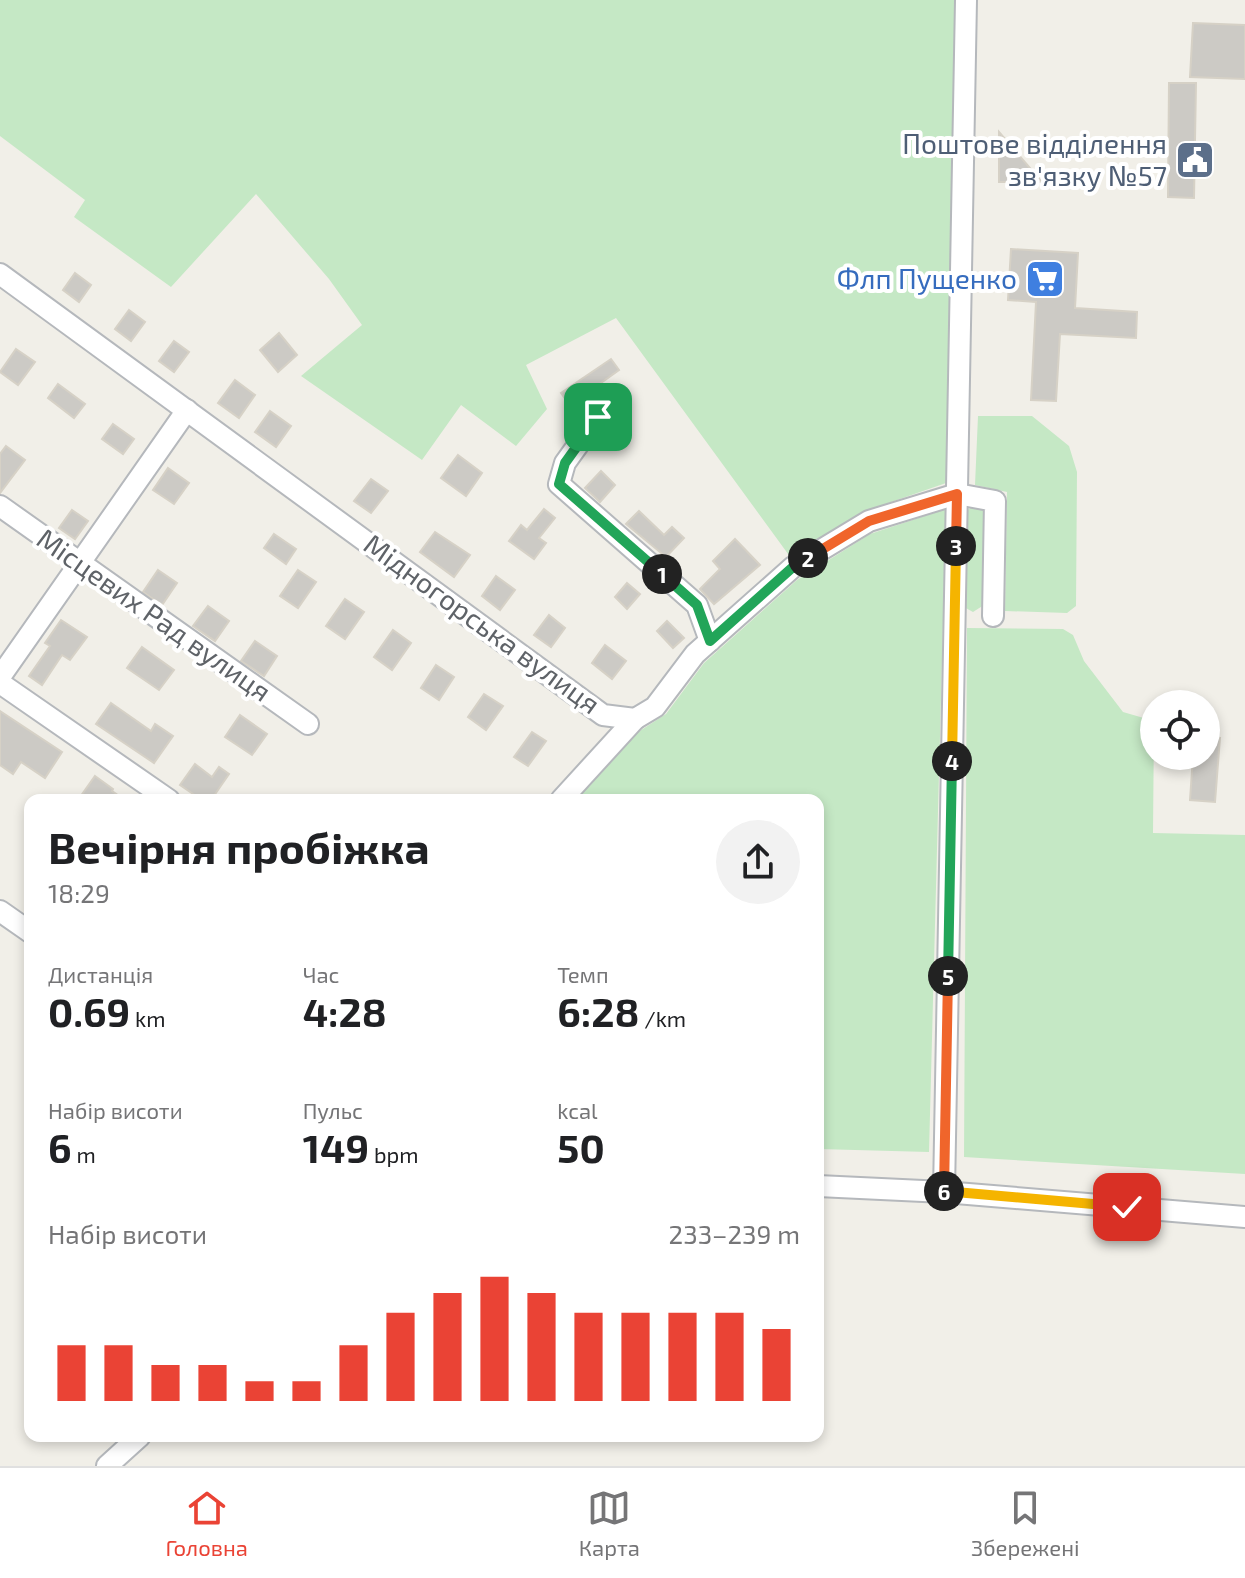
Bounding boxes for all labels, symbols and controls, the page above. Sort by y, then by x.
place label: Поштове відділення зв'язку №57 [902,126,1167,192]
public building icon: Поштове відділення зв'язку №57 [1174,139,1216,181]
supermarket icon: Флп Пущенко [1024,258,1066,300]
place label: Флп Пущенко [837,261,1017,295]
pin [564,383,632,451]
icon: arrive [576,395,620,439]
street label: Місцевих Рад вулиця [31,521,278,708]
street label: Мідногорська вулиця [358,526,607,720]
pin: 3 [936,526,976,566]
text: 3 [950,533,962,559]
pin: 2 [788,538,828,578]
text: 2 [802,545,814,571]
pin: 1 [642,554,682,594]
text: 1 [657,561,667,587]
map controls [1140,690,1220,770]
button: locate [1140,690,1220,770]
pin: 4 [932,741,972,781]
text: 4 [945,748,959,774]
text: Вечірня пробіжка [48,820,430,873]
button: share [716,820,800,904]
text: 18:29 [48,877,110,908]
pin: 5 [928,956,968,996]
text: Дистанція [48,961,153,987]
text: Час [303,961,339,987]
text: Темп [557,961,609,987]
text: 5 [942,963,954,989]
text: 0.69 [48,987,130,1035]
text: 4:28 [303,987,387,1035]
text: 6:28 [557,987,639,1035]
text: km [130,1005,166,1031]
text: /km [639,1005,686,1031]
text: Набір висоти [48,1097,183,1123]
text: Пульс [303,1097,363,1123]
text: kcal [557,1097,598,1123]
text: 6 [48,1123,72,1171]
text: 149 [303,1123,369,1171]
text: 50 [557,1123,605,1171]
text: m [72,1141,96,1167]
text: bpm [369,1141,419,1167]
pin: 6 [924,1171,964,1211]
pin [1093,1173,1161,1241]
text: 6 [938,1178,950,1204]
icon: check [1105,1185,1149,1229]
text: Набір висоти [48,1218,207,1249]
text: 233–239 m [669,1218,800,1249]
tab: Головна [165,1486,248,1560]
tab: Карта [579,1486,640,1560]
tab: Збережені [971,1486,1080,1560]

